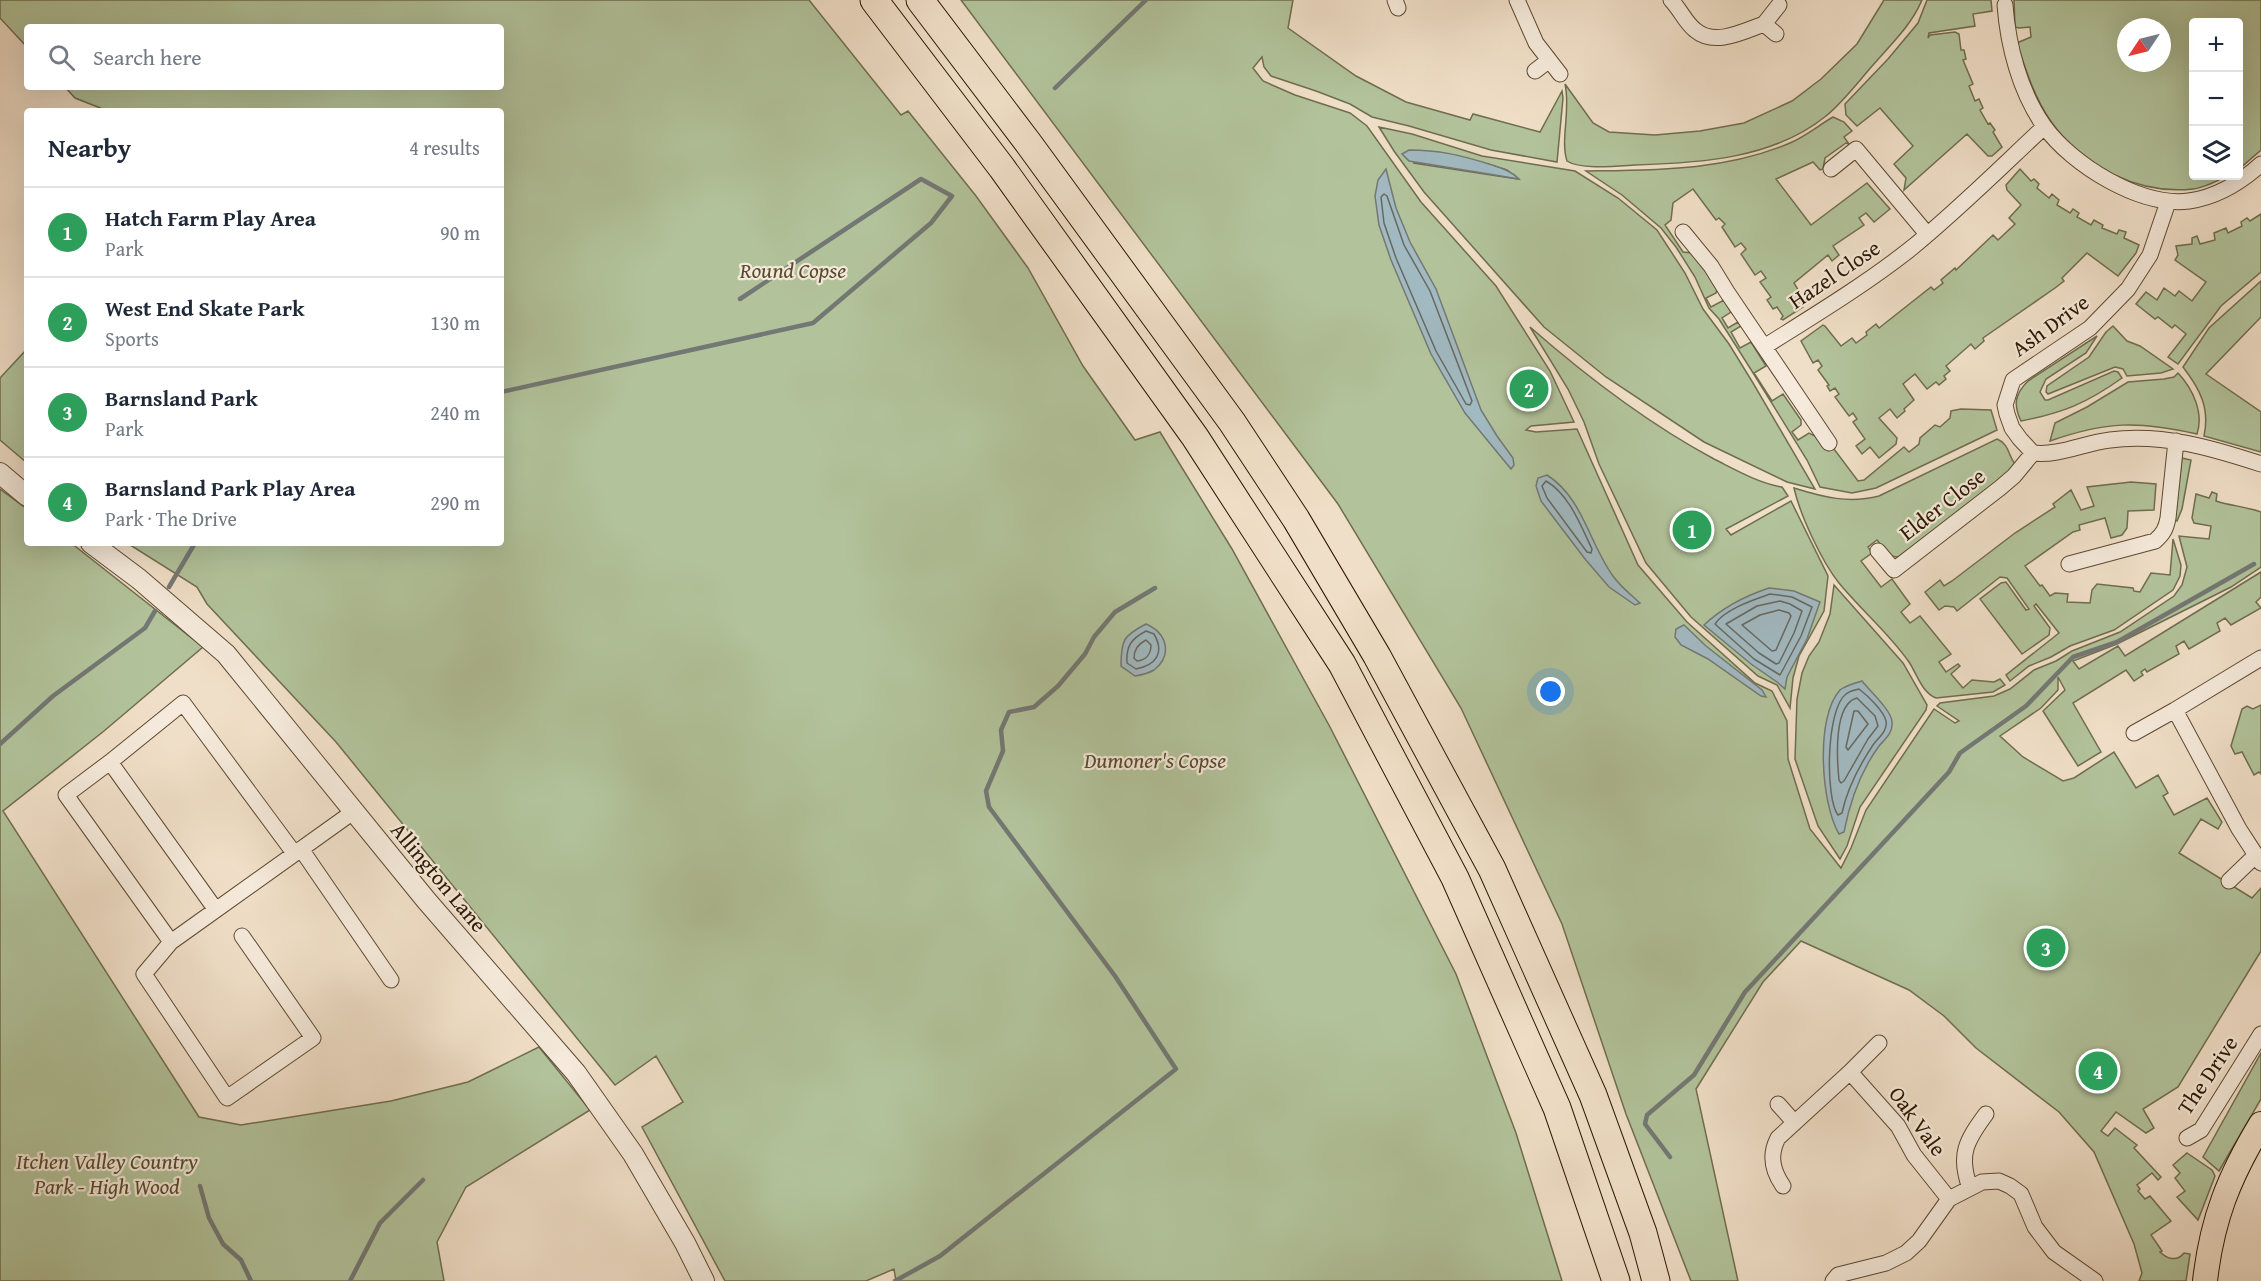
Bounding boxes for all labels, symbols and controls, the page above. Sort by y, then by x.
north arrow [2117,18,2171,72]
map controls [2189,18,2243,180]
button: + [2189,18,2243,72]
search box [24,24,504,90]
icon: search [45,41,78,74]
text: Search here [93,41,202,73]
button: − [2189,72,2243,126]
button: layers [2189,126,2243,180]
text: Nearby [48,128,131,167]
text: 4 results [409,133,480,162]
text: Hatch Farm Play Area [105,202,316,234]
text: 1 [62,218,73,247]
text: 90 m [440,218,480,247]
street label: Hazel Close [1782,232,1886,316]
text: Park [105,234,144,263]
park label: Round Copse [739,254,846,286]
street label: Ash Drive [2005,286,2095,364]
text: West End Skate Park [105,292,305,324]
text: 2 [62,308,73,337]
text: 130 m [430,308,480,337]
text: Sports [105,324,159,353]
pin: 2 [1510,366,1549,412]
text: Barnsland Park [105,382,258,414]
text: 3 [62,398,73,427]
text: 240 m [430,398,480,427]
text: Park [105,414,144,443]
street label: Elder Close [1892,460,1992,548]
text: Barnsland Park Play Area [105,472,355,504]
text: 4 [62,488,73,517]
text: 290 m [430,488,480,517]
text: Park · The Drive [105,504,237,533]
pin: 1 [1672,508,1712,552]
your location [1536,677,1565,706]
park label: Dumoner's Copse [1083,744,1226,776]
street label: Allington Lane [383,815,495,939]
pin: 3 [2026,926,2066,970]
street label: The Drive [2169,1029,2245,1121]
pin: 4 [2078,1048,2118,1094]
street label: Oak Vale [1882,1079,1954,1163]
park label: Itchen Valley Country Park - High Wood [16,1145,198,1202]

